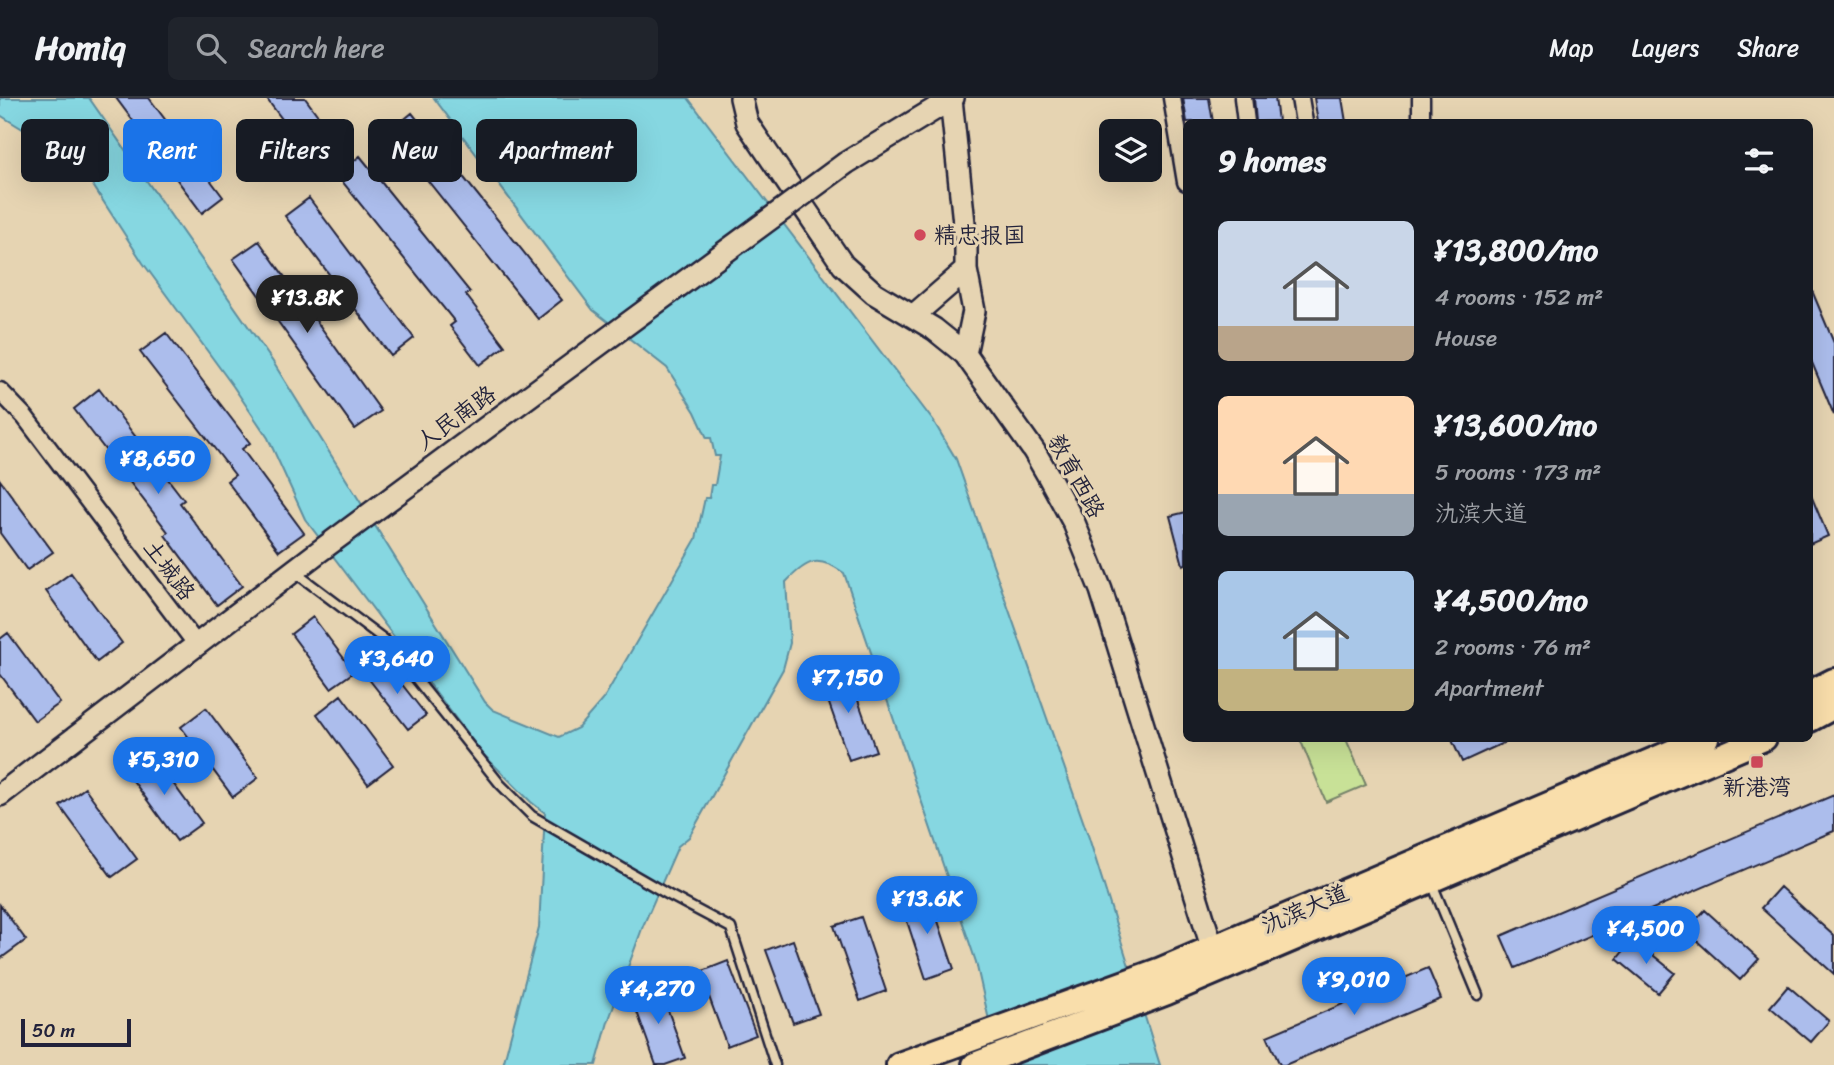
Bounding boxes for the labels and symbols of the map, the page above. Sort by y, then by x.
place label: 精忠报国 [934,215,1026,256]
marker: 精忠报国 [912,227,928,243]
pin: ¥13.8K [250,275,364,335]
street label: 人民南路 [407,374,505,462]
street label: 教育西路 [1036,426,1116,526]
pin: ¥8,650 [101,436,215,496]
street label: 土城路 [132,530,206,610]
pin: ¥3,640 [340,636,454,696]
pin: ¥7,150 [791,656,905,715]
pin: ¥5,310 [107,738,221,797]
marker: 新港湾 [1749,754,1765,770]
place label: 新港湾 [1723,767,1792,808]
street label: 氿滨大道 [1255,872,1355,946]
pin: ¥13.6K [870,876,984,936]
pin: ¥4,500 [1589,906,1703,966]
pin: ¥9,010 [1297,958,1411,1017]
pin: ¥4,270 [601,967,715,1026]
scale bar [21,1016,131,1048]

